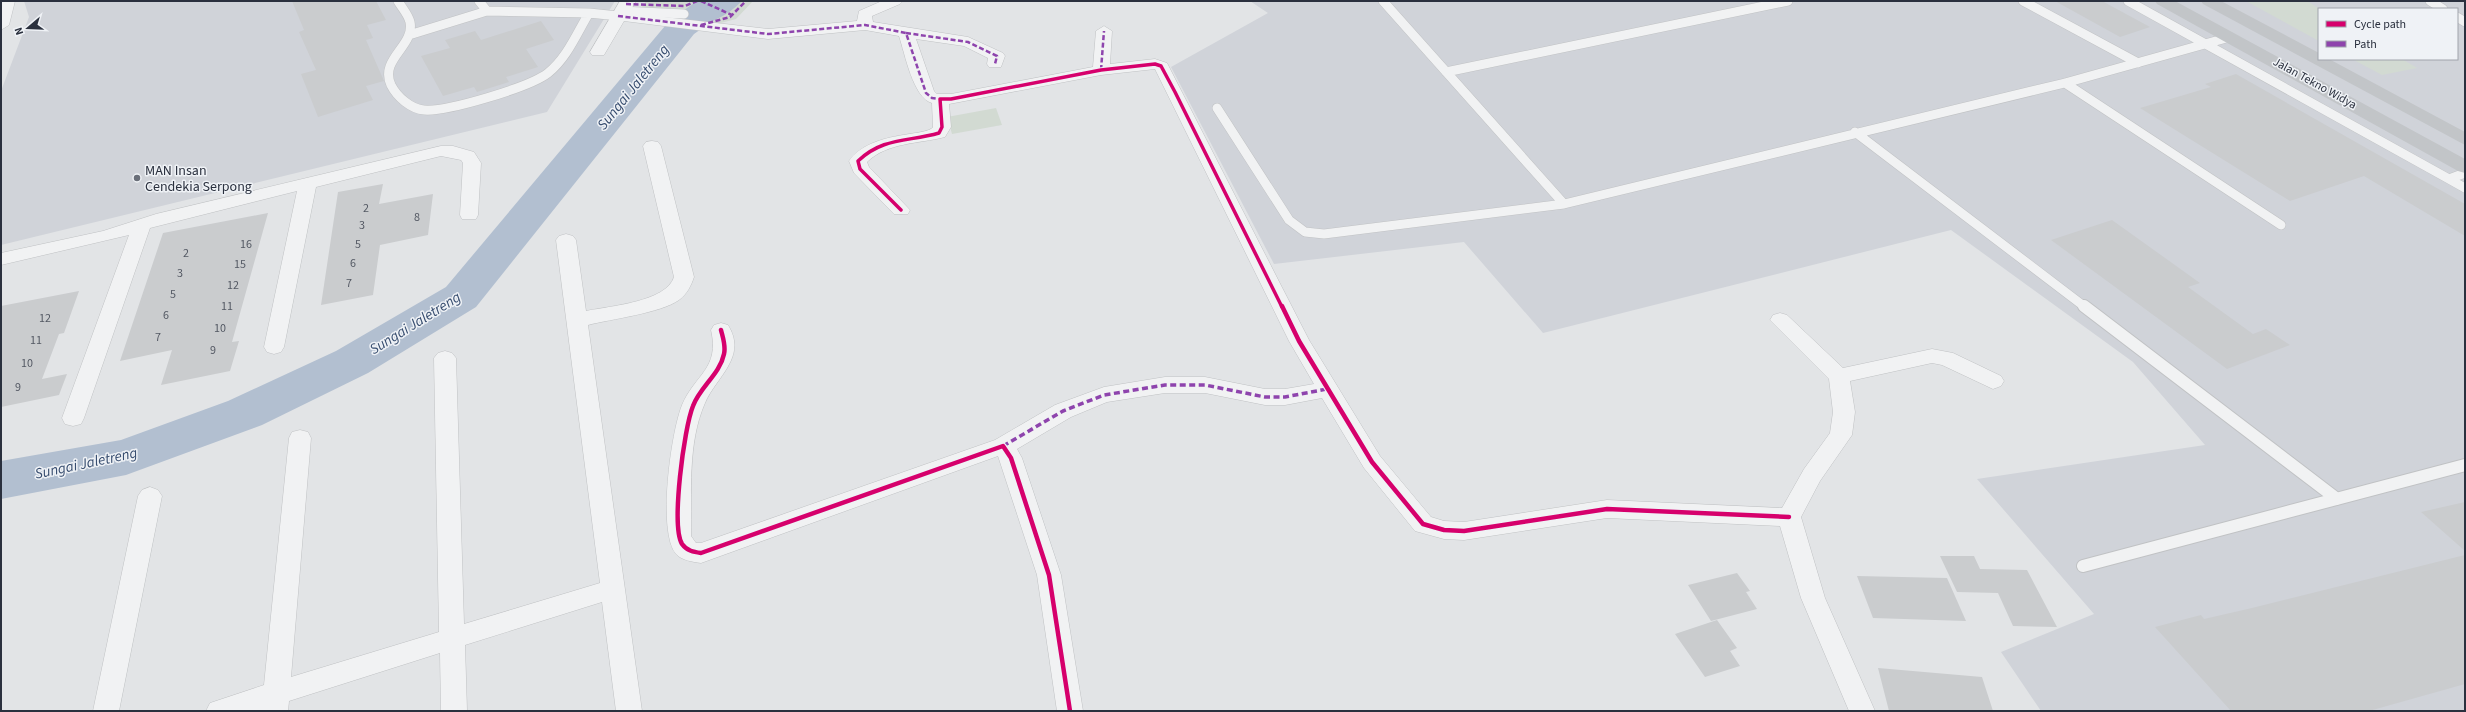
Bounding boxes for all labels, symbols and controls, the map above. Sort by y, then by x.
north arrow [8,8,48,48]
legend [2318,8,2458,60]
text: Cycle path [2354,16,2406,33]
text: N [11,25,27,37]
text: Path [2354,36,2377,53]
water label: Sungai Jaletreng [592,40,674,134]
street label: Jalan Tekno Widya [2270,53,2360,113]
place label: MAN Insan Cendekia Serpong [145,161,252,197]
marker: MAN Insan Cendekia Serpong [132,173,142,183]
house number: 2 [363,200,369,217]
house number: 8 [414,209,420,226]
house number: 3 [359,217,365,234]
house number: 16 [240,236,252,253]
house number: 5 [355,236,361,253]
house number: 2 [183,245,189,262]
house number: 6 [350,255,356,272]
house number: 15 [234,256,246,273]
house number: 3 [177,265,183,282]
house number: 7 [346,275,352,292]
house number: 12 [227,277,239,294]
house number: 5 [170,286,176,303]
water label: Sungai Jaletreng [365,287,465,360]
house number: 11 [221,298,233,315]
house number: 6 [163,307,169,324]
house number: 12 [39,310,51,327]
house number: 10 [214,320,226,337]
house number: 7 [155,329,161,346]
house number: 11 [30,332,42,349]
house number: 9 [210,342,216,359]
house number: 10 [21,355,33,372]
house number: 9 [15,379,21,396]
water label: Sungai Jaletreng [33,442,139,485]

